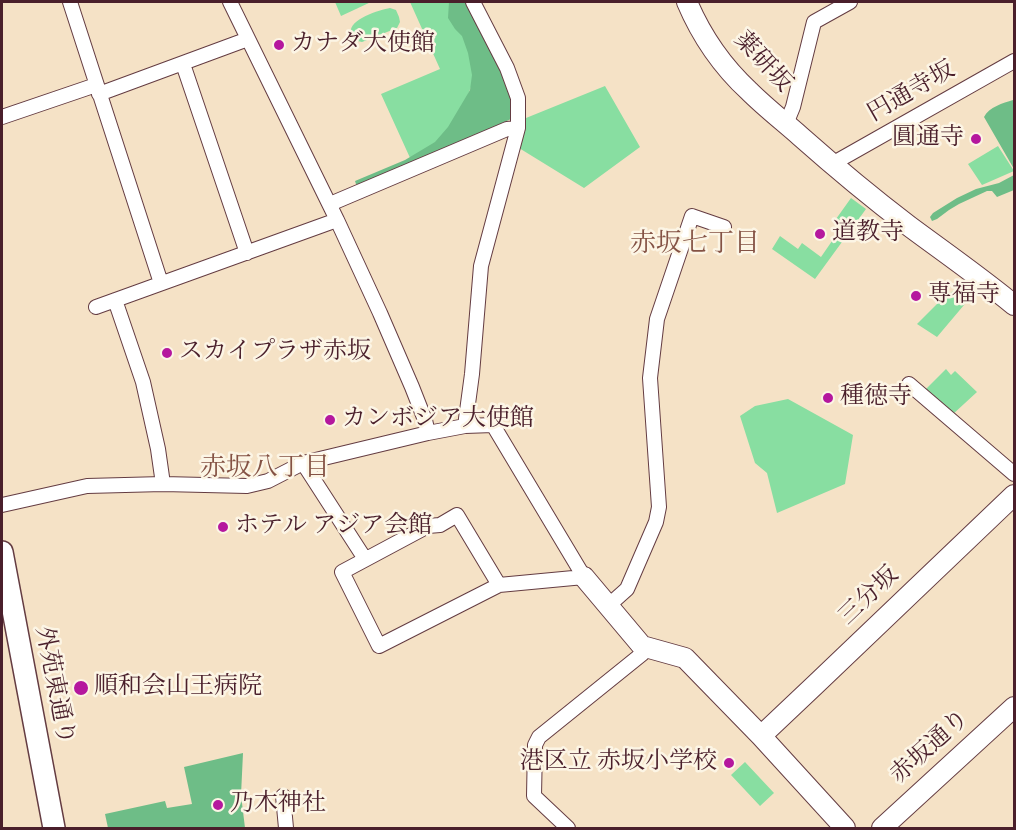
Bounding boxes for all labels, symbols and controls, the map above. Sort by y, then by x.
street label: 薬研坂 [727,27,797,99]
place label: カナダ大使館 [291,31,435,59]
marker: カナダ大使館 [272,38,286,52]
street label: 円通寺坂 [863,57,961,129]
place label: 圓通寺 [892,125,964,153]
marker: 圓通寺 [969,132,983,146]
place label: 道教寺 [832,220,904,248]
marker: 道教寺 [813,227,827,241]
district label: 赤坂七丁目 [630,230,760,262]
place label: 専福寺 [928,282,1000,310]
marker: 専福寺 [909,289,923,303]
place label: スカイプラザ赤坂 [179,339,371,367]
marker: スカイプラザ赤坂 [160,346,174,360]
place label: 種徳寺 [840,384,912,412]
marker: 種徳寺 [821,391,835,405]
place label: カンボジア大使館 [342,406,534,434]
marker: カンボジア大使館 [323,413,337,427]
district label: 赤坂八丁目 [200,454,330,486]
place label: ホテル アジア会館 [235,513,432,541]
marker: ホテル アジア会館 [216,520,230,534]
street label: 三分坂 [834,562,906,632]
street label: 外苑東通り [27,624,79,748]
place label: 順和会山王病院 [94,674,262,702]
marker: 順和会山王病院 [72,679,90,697]
street label: 赤坂通り [886,705,976,791]
place label: 港区立 赤坂小学校 [520,749,717,777]
marker: 港区立 赤坂小学校 [722,756,736,770]
place label: 乃木神社 [230,791,326,819]
marker: 乃木神社 [211,798,225,812]

